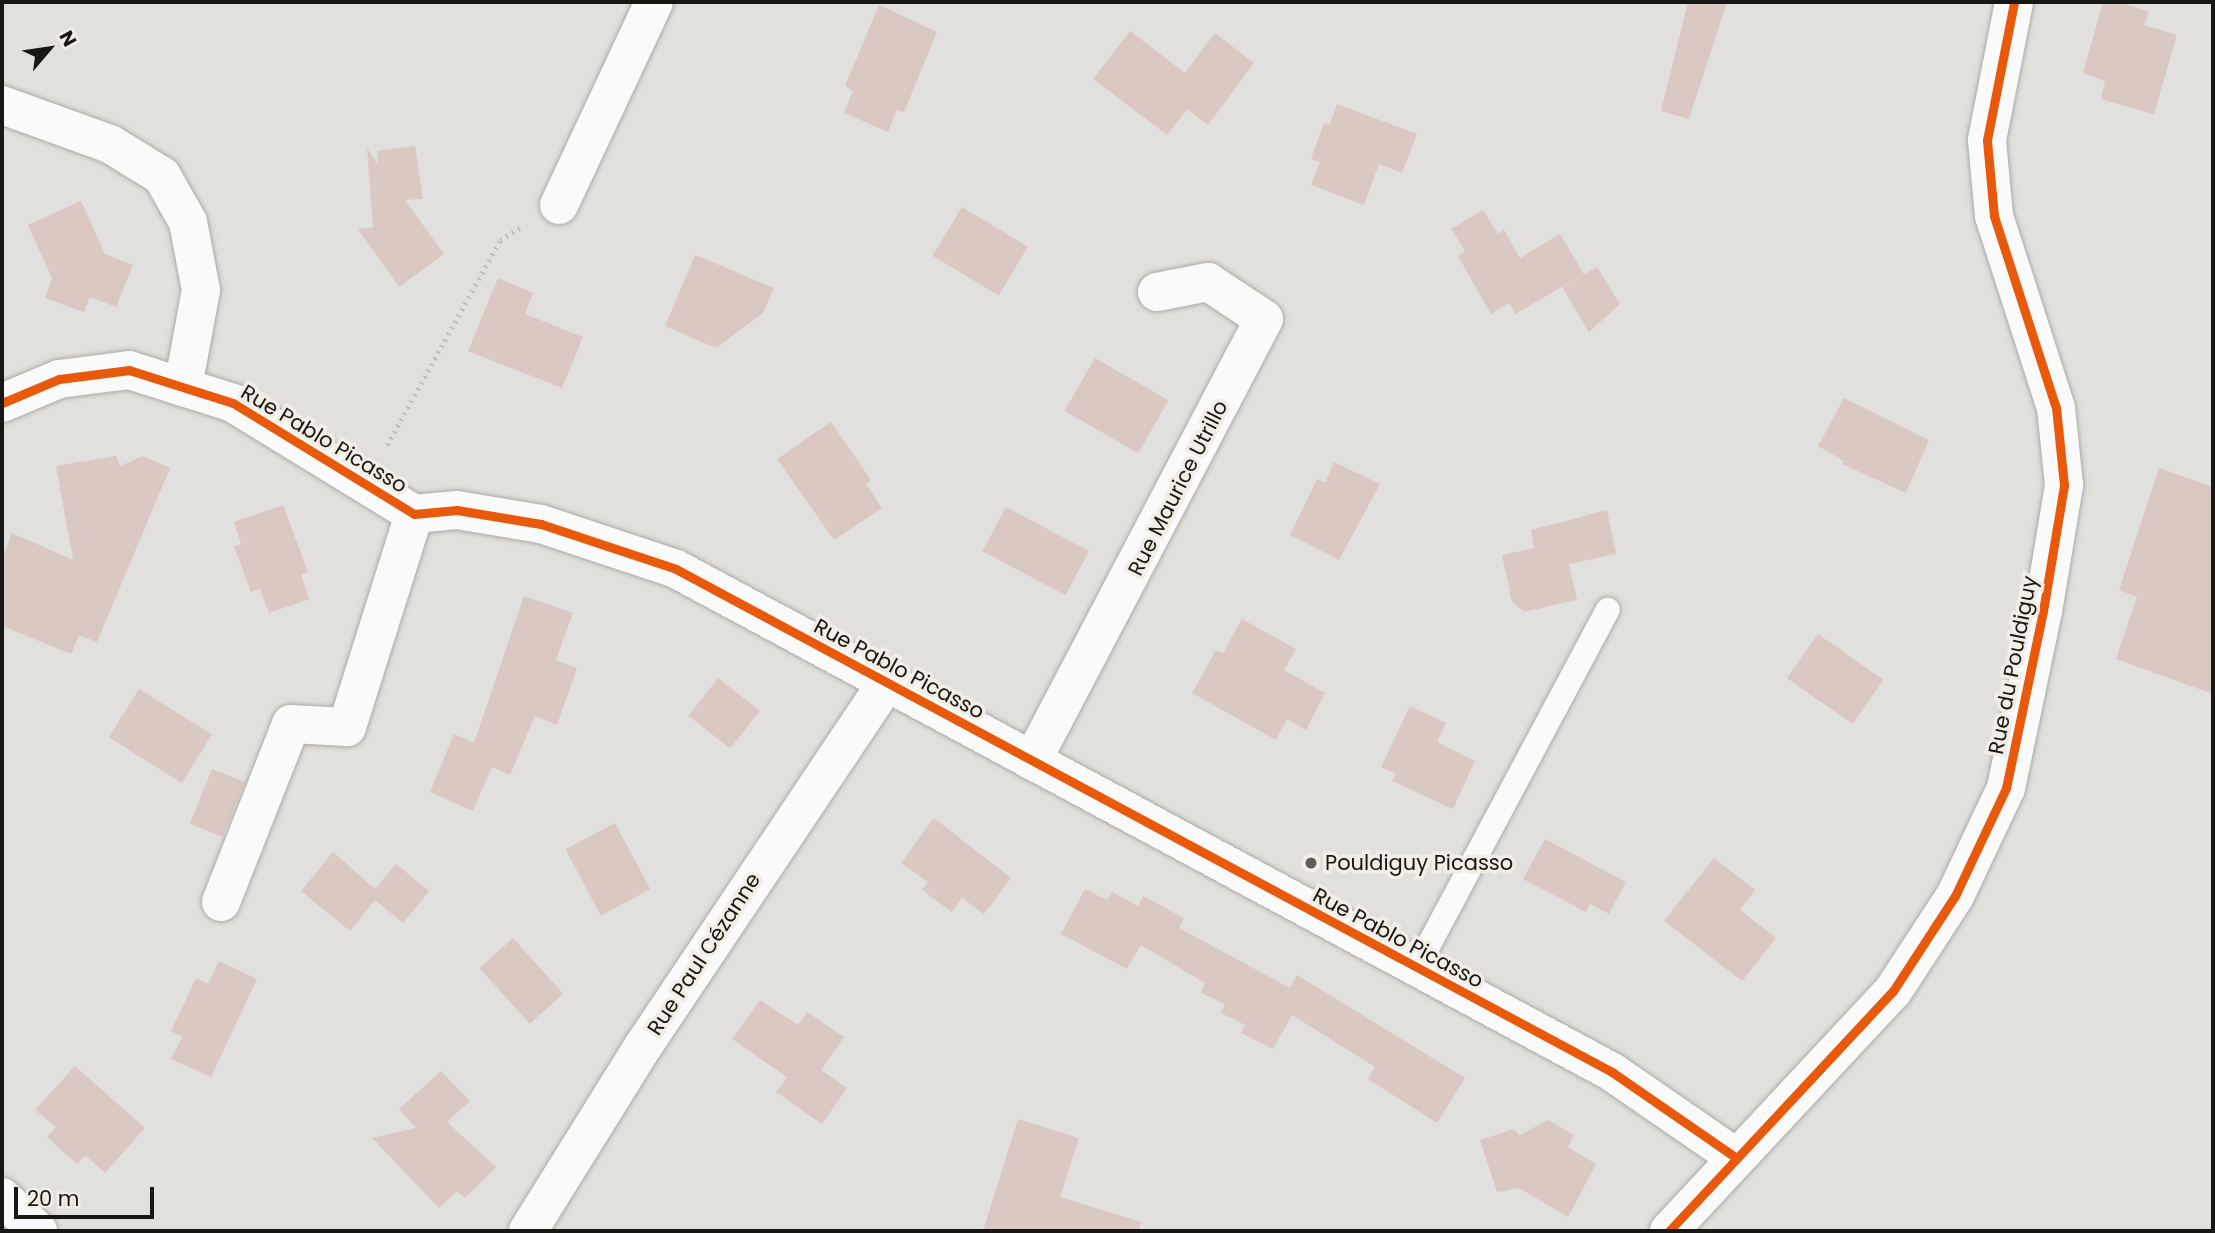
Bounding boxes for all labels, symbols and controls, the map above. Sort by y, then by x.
north arrow [14,14,84,84]
text: N [53,26,83,51]
street label: Rue Pablo Picasso [236,379,412,499]
street label: Rue Maurice Utrillo [1123,396,1233,580]
street label: Rue du Pouldiguy [1983,574,2043,756]
street label: Rue Pablo Picasso [810,613,988,725]
place label: Pouldiguy Picasso [1325,850,1513,876]
marker: Pouldiguy Picasso [1303,855,1319,871]
street label: Rue Paul Cézanne [642,868,766,1040]
street label: Rue Pablo Picasso [1309,882,1487,994]
scale bar [18,1174,158,1218]
text: 20 m [27,1184,80,1213]

